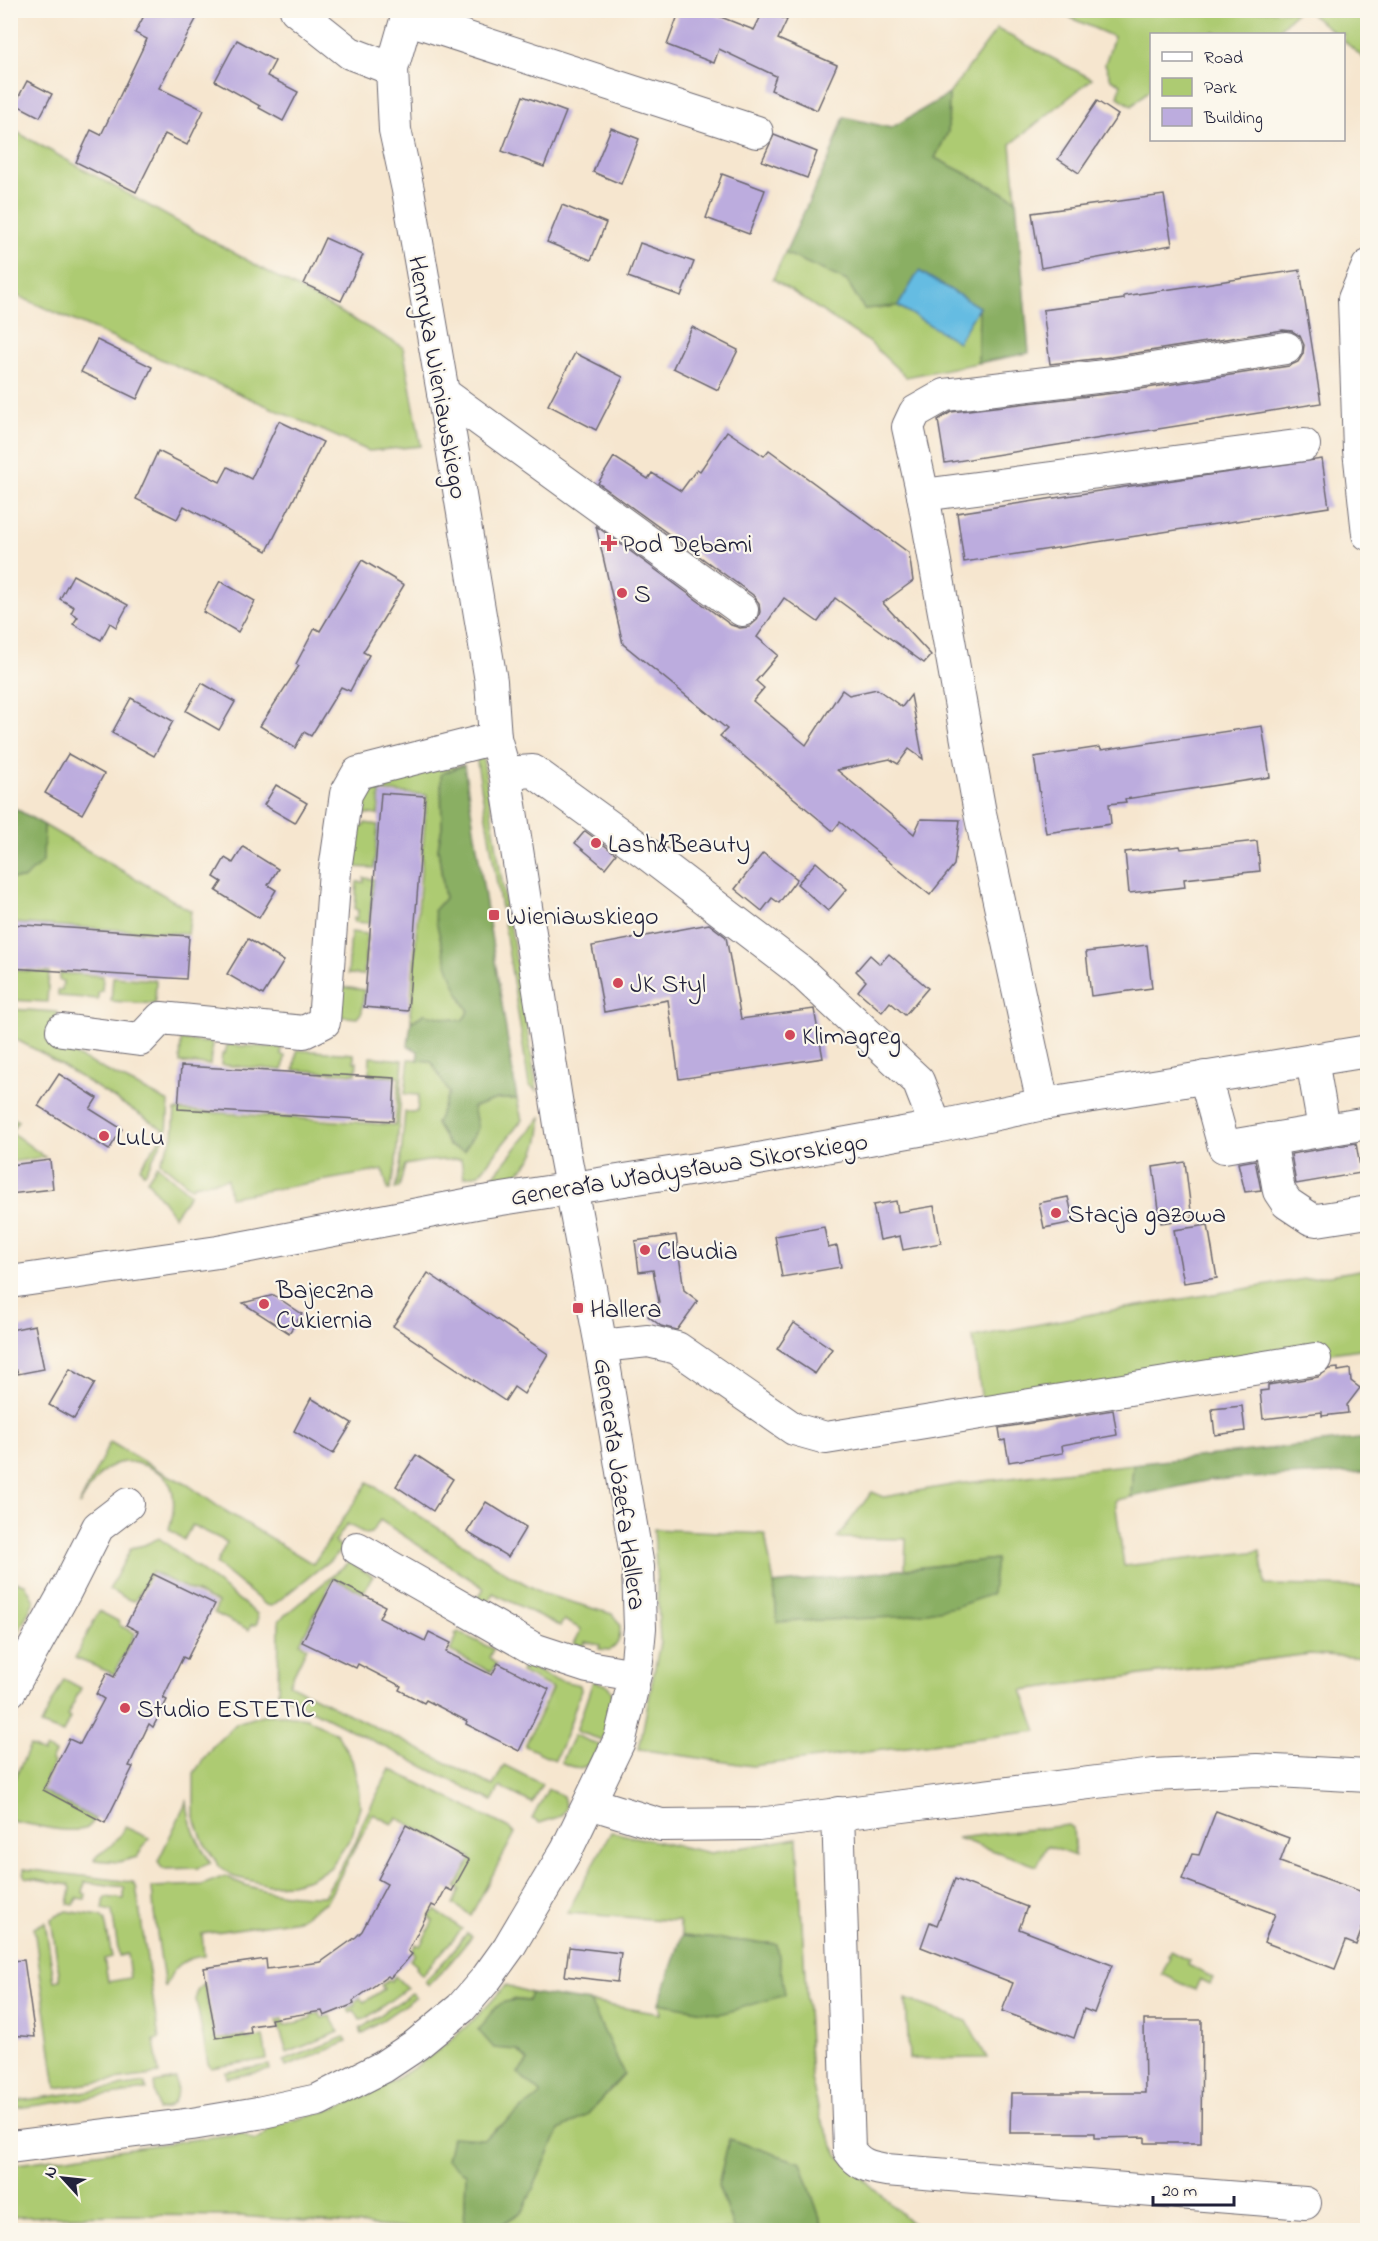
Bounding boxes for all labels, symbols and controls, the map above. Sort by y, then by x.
legend [1150,33,1345,141]
text: Road [1204,46,1243,72]
text: Park [1204,76,1237,102]
text: Building [1203,106,1263,133]
street label: Henryka Wieniawskiego [396,253,476,502]
place label: Pod Dębami [621,527,752,565]
marker: Pod Dębami [602,536,616,550]
place label: S [634,577,651,615]
marker: S [615,586,629,600]
place label: Lash&Beauty [608,827,750,865]
marker: Lash&Beauty [589,836,603,850]
place label: Wieniawskiego [506,899,659,937]
marker: Wieniawskiego [487,908,501,922]
place label: JK Styl [630,967,706,1005]
marker: JK Styl [611,976,625,990]
place label: Klimagreg [802,1019,901,1057]
marker: Klimagreg [783,1028,797,1042]
place label: LuLu [116,1120,165,1158]
street label: Generała Władysława Sikorskiego [508,1124,871,1218]
marker: LuLu [97,1129,111,1143]
place label: Stacja gazowa [1068,1197,1226,1235]
marker: Stacja gazowa [1049,1206,1063,1220]
place label: Claudia [657,1234,738,1272]
marker: Claudia [638,1243,652,1257]
place label: Bajeczna Cukiernia [275,1273,374,1341]
place label: Hallera [590,1292,662,1330]
marker: Bajeczna Cukiernia [257,1297,271,1311]
marker: Hallera [571,1301,585,1315]
street label: Generała Józefa Hallera [582,1356,655,1613]
place label: Studio ESTETIC [137,1692,315,1730]
marker: Studio ESTETIC [118,1701,132,1715]
north arrow [33,2148,93,2208]
text: N [38,2162,65,2182]
scale bar [1153,2169,1234,2207]
text: 20 m [1162,2179,1197,2205]

